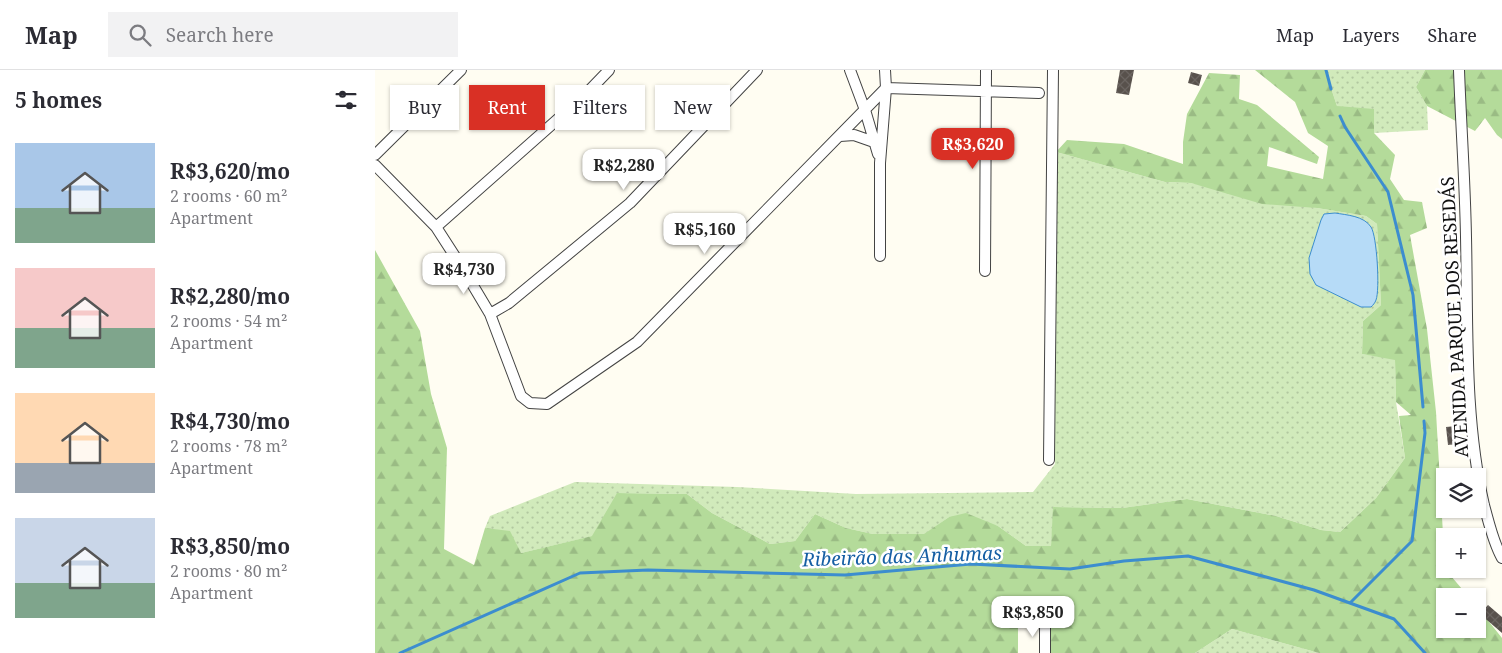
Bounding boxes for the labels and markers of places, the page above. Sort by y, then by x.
pin: R$3,620 [927,128,1019,170]
pin: R$2,280 [578,148,670,191]
pin: R$5,160 [659,212,751,255]
pin: R$4,730 [418,252,510,295]
pin: R$3,850 [987,596,1079,638]

